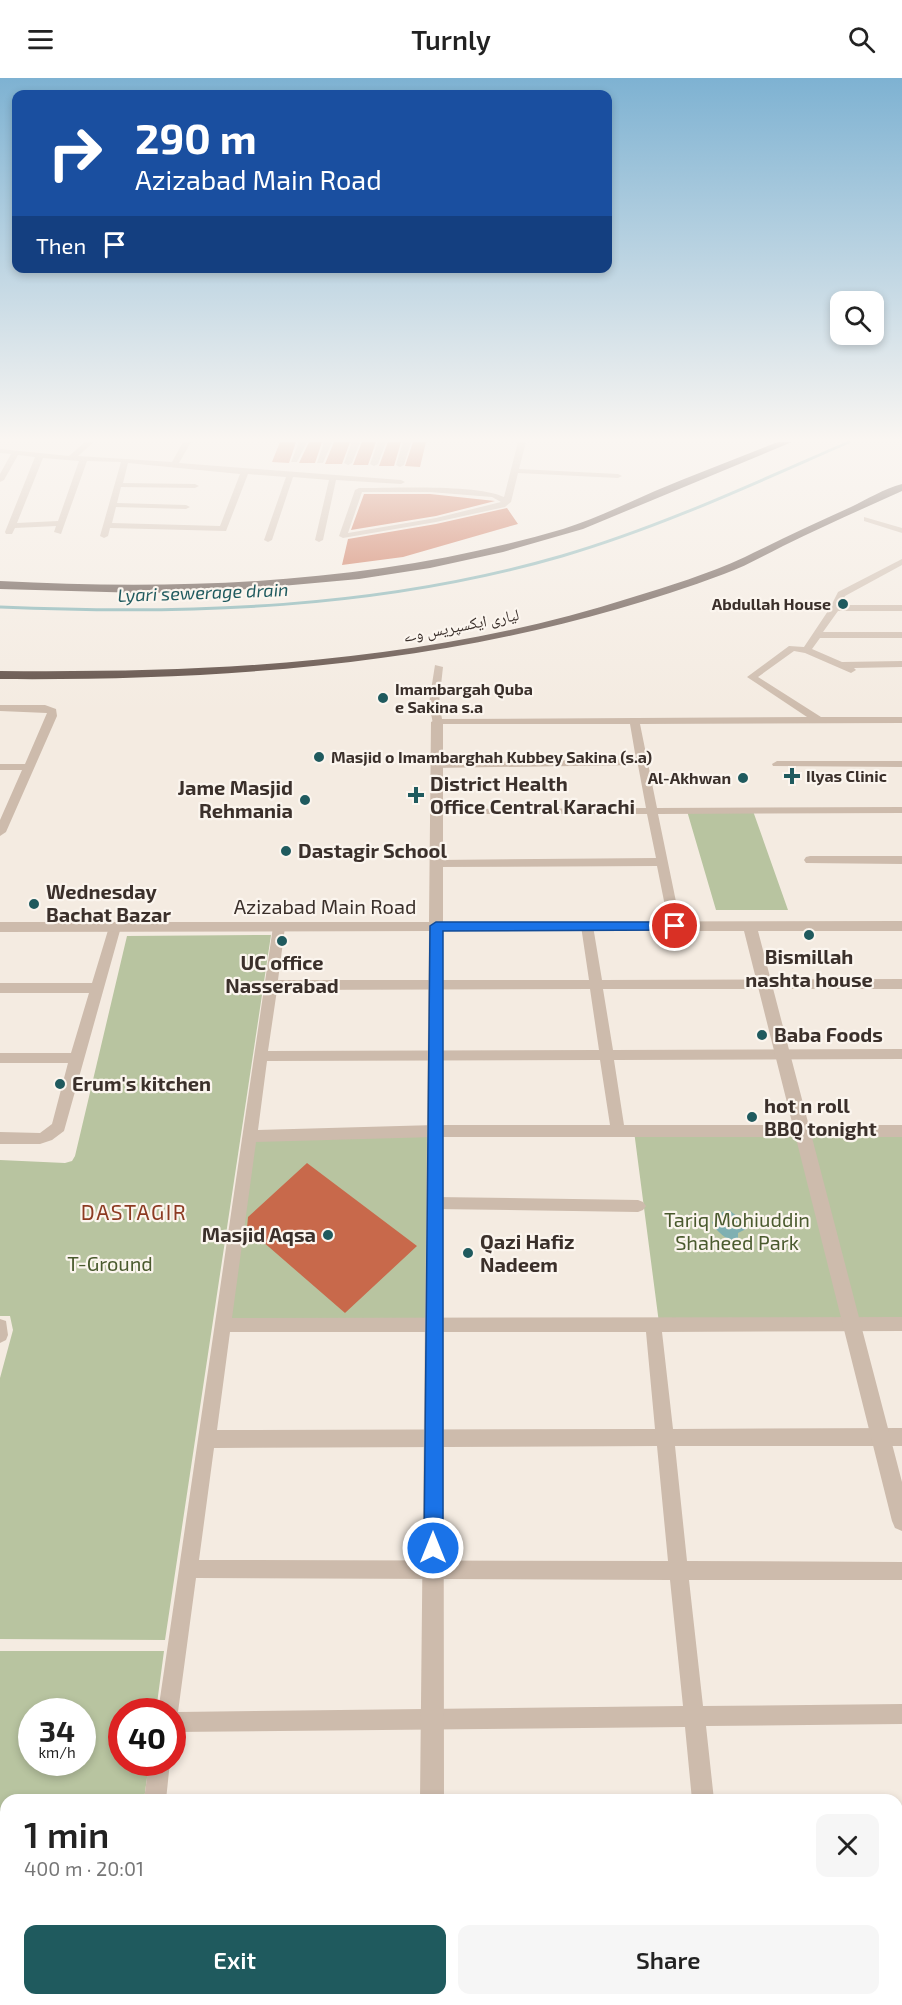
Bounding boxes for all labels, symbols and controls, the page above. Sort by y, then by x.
icon: menu [24,23,57,56]
text: Turnly [411,23,491,55]
icon: search [845,23,878,56]
text: 290 m [135,112,257,162]
icon: right [36,114,114,192]
text: Azizabad Main Road [135,163,382,195]
icon: arrive [98,228,131,261]
text: Then [36,232,86,258]
map controls [830,291,884,345]
button: search [830,291,884,345]
water label: Lyari sewerage drain [117,578,289,606]
place label: Abdullah House [712,594,831,613]
marker: Abdullah House [836,597,850,611]
street label: لیاری ایکسپریس وے [401,604,521,647]
place label: Imambargah Quba e Sakina s.a [395,679,533,716]
marker: Imambargah Quba e Sakina s.a [376,691,390,705]
place label: Masjid o Imambarghah Kubbey Sakina (s.a) [331,747,652,767]
marker: Masjid o Imambarghah Kubbey Sakina (s.a) [312,750,326,764]
place label: Ilyas Clinic [806,766,887,786]
marker: Ilyas Clinic [783,767,801,785]
place label: Al-Akhwan [648,768,731,787]
place label: District Health Office Central Karachi [430,771,635,818]
marker: Al-Akhwan [736,771,750,785]
place label: Jame Masjid Rehmania [178,775,293,822]
marker: District Health Office Central Karachi [407,786,425,804]
marker: Jame Masjid Rehmania [298,793,312,807]
place label: Dastagir School [298,838,447,862]
marker: Dastagir School [279,844,293,858]
place label: Wednesday Bachat Bazar [46,879,171,926]
street label: Azizabad Main Road [234,894,416,918]
marker: Wednesday Bachat Bazar [27,897,41,911]
pin [649,900,700,951]
icon: arrive [658,909,691,942]
marker: Bismillah nashta house [802,928,816,942]
marker: UC office Nasserabad [275,934,289,948]
place label: Bismillah nashta house [745,944,873,991]
place label: UC office Nasserabad [225,950,339,997]
place label: Baba Foods [774,1022,883,1046]
marker: Baba Foods [755,1028,769,1042]
place label: Erum's kitchen [72,1071,211,1095]
marker: Erum's kitchen [53,1077,67,1091]
place label: hot n roll BBQ tonight [764,1093,877,1141]
marker: hot n roll BBQ tonight [745,1110,759,1124]
district label: DASTAGIR [81,1199,187,1224]
park label: Tariq Mohiuddin Shaheed Park [664,1207,810,1254]
place label: Masjid Aqsa [202,1222,316,1246]
marker: Masjid Aqsa [321,1228,335,1242]
place label: Qazi Hafiz Nadeem [480,1229,575,1276]
marker: Qazi Hafiz Nadeem [461,1246,475,1260]
park label: T-Ground [67,1251,153,1275]
position arrow [401,1516,465,1580]
speed limit sign: 40 [108,1698,186,1776]
text: 34 [39,1712,75,1748]
text: km/h [38,1743,76,1761]
text: 1 min [24,1812,109,1855]
button: close [816,1814,879,1877]
text: 400 m · 20:01 [24,1856,144,1880]
button: Exit [24,1925,446,1994]
button: Share [458,1925,879,1994]

